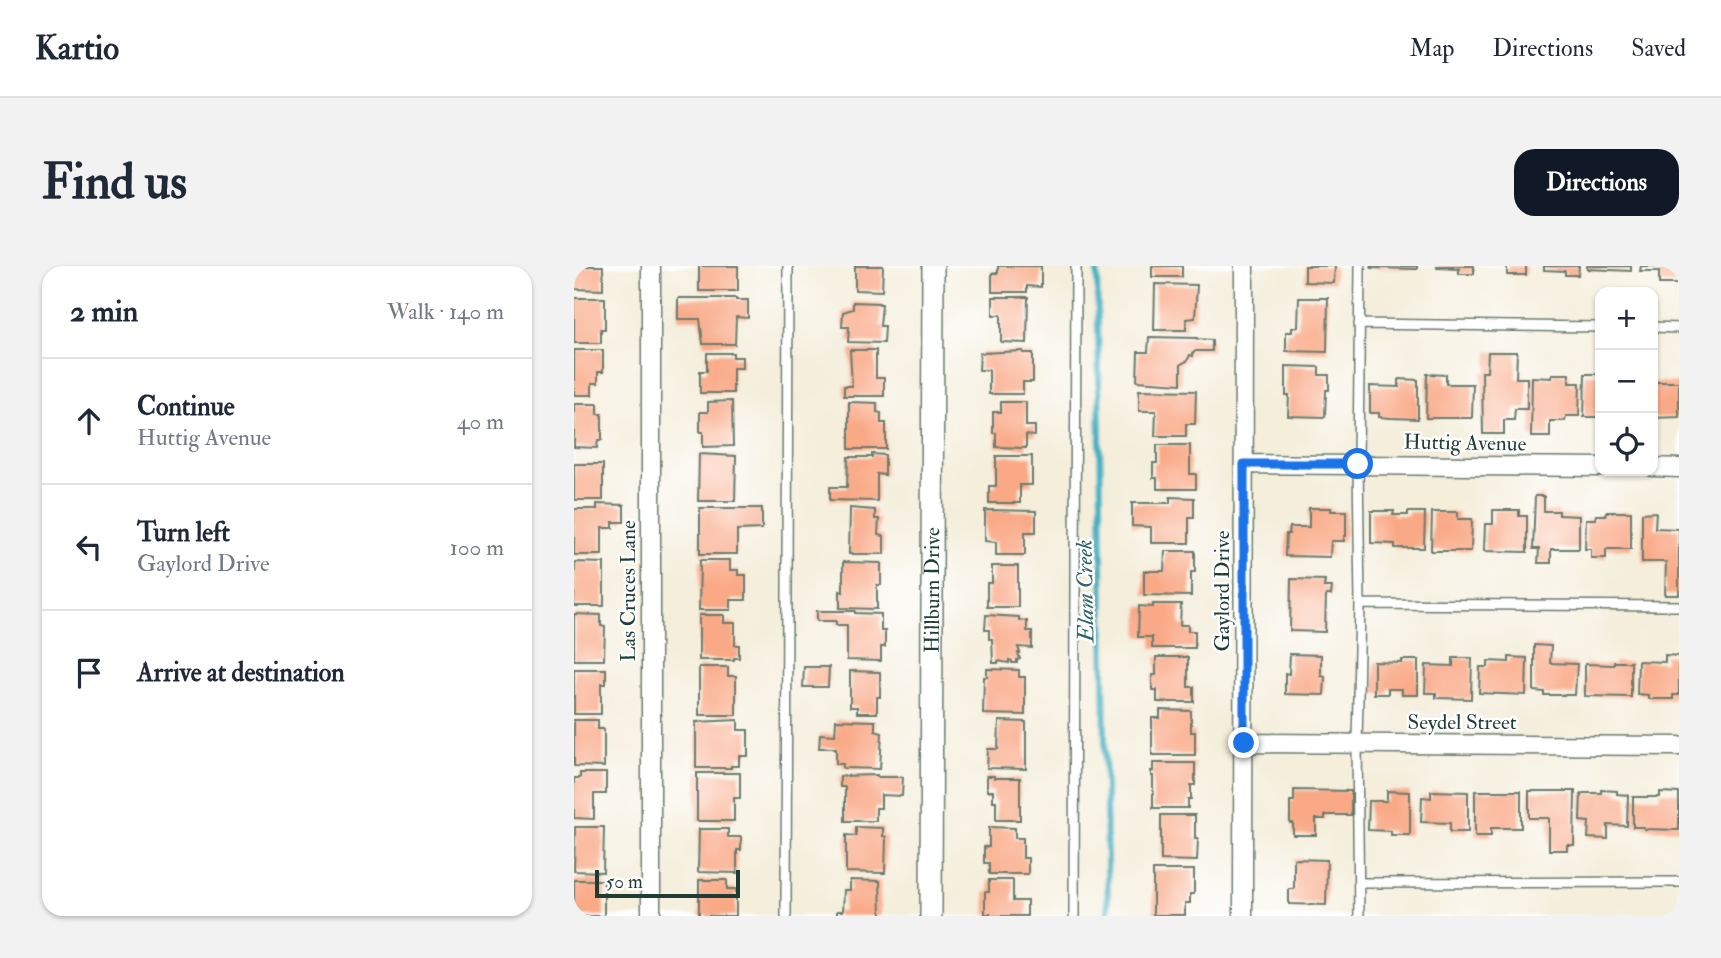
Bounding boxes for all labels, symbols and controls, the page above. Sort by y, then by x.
text: Kartio [35,28,119,69]
text: Map [1409,33,1454,64]
text: Directions [1492,33,1593,64]
text: Saved [1631,33,1686,64]
button: Directions [1514,149,1679,216]
text: Find us [42,152,187,213]
map controls [1595,287,1658,476]
button: + [1595,287,1658,350]
text: 2 min [70,293,138,330]
text: Walk · 140 m [387,297,504,326]
button: − [1595,350,1658,413]
text: Continue [137,391,235,423]
icon: ahead [70,402,108,440]
text: 40 m [457,407,504,436]
button: locate [1595,413,1658,476]
text: Huttig Avenue [137,423,271,452]
street label: Huttig Avenue [1403,428,1527,458]
route start [1342,448,1373,479]
text: Turn left [137,517,230,549]
street label: Las Cruces Lane [615,520,642,662]
street label: Hillburn Drive [918,527,946,653]
icon: left [70,528,108,566]
street label: Gaylord Drive [1209,530,1236,652]
text: 100 m [450,533,504,562]
water label: Elam Creek [1070,539,1100,645]
text: Gaylord Drive [137,549,270,578]
icon: arrive [70,654,108,692]
text: Arrive at destination [137,657,345,689]
street label: Seydel Street [1408,709,1517,736]
route end [1228,727,1259,758]
scale bar [595,867,740,899]
text: 50 m [606,870,643,894]

